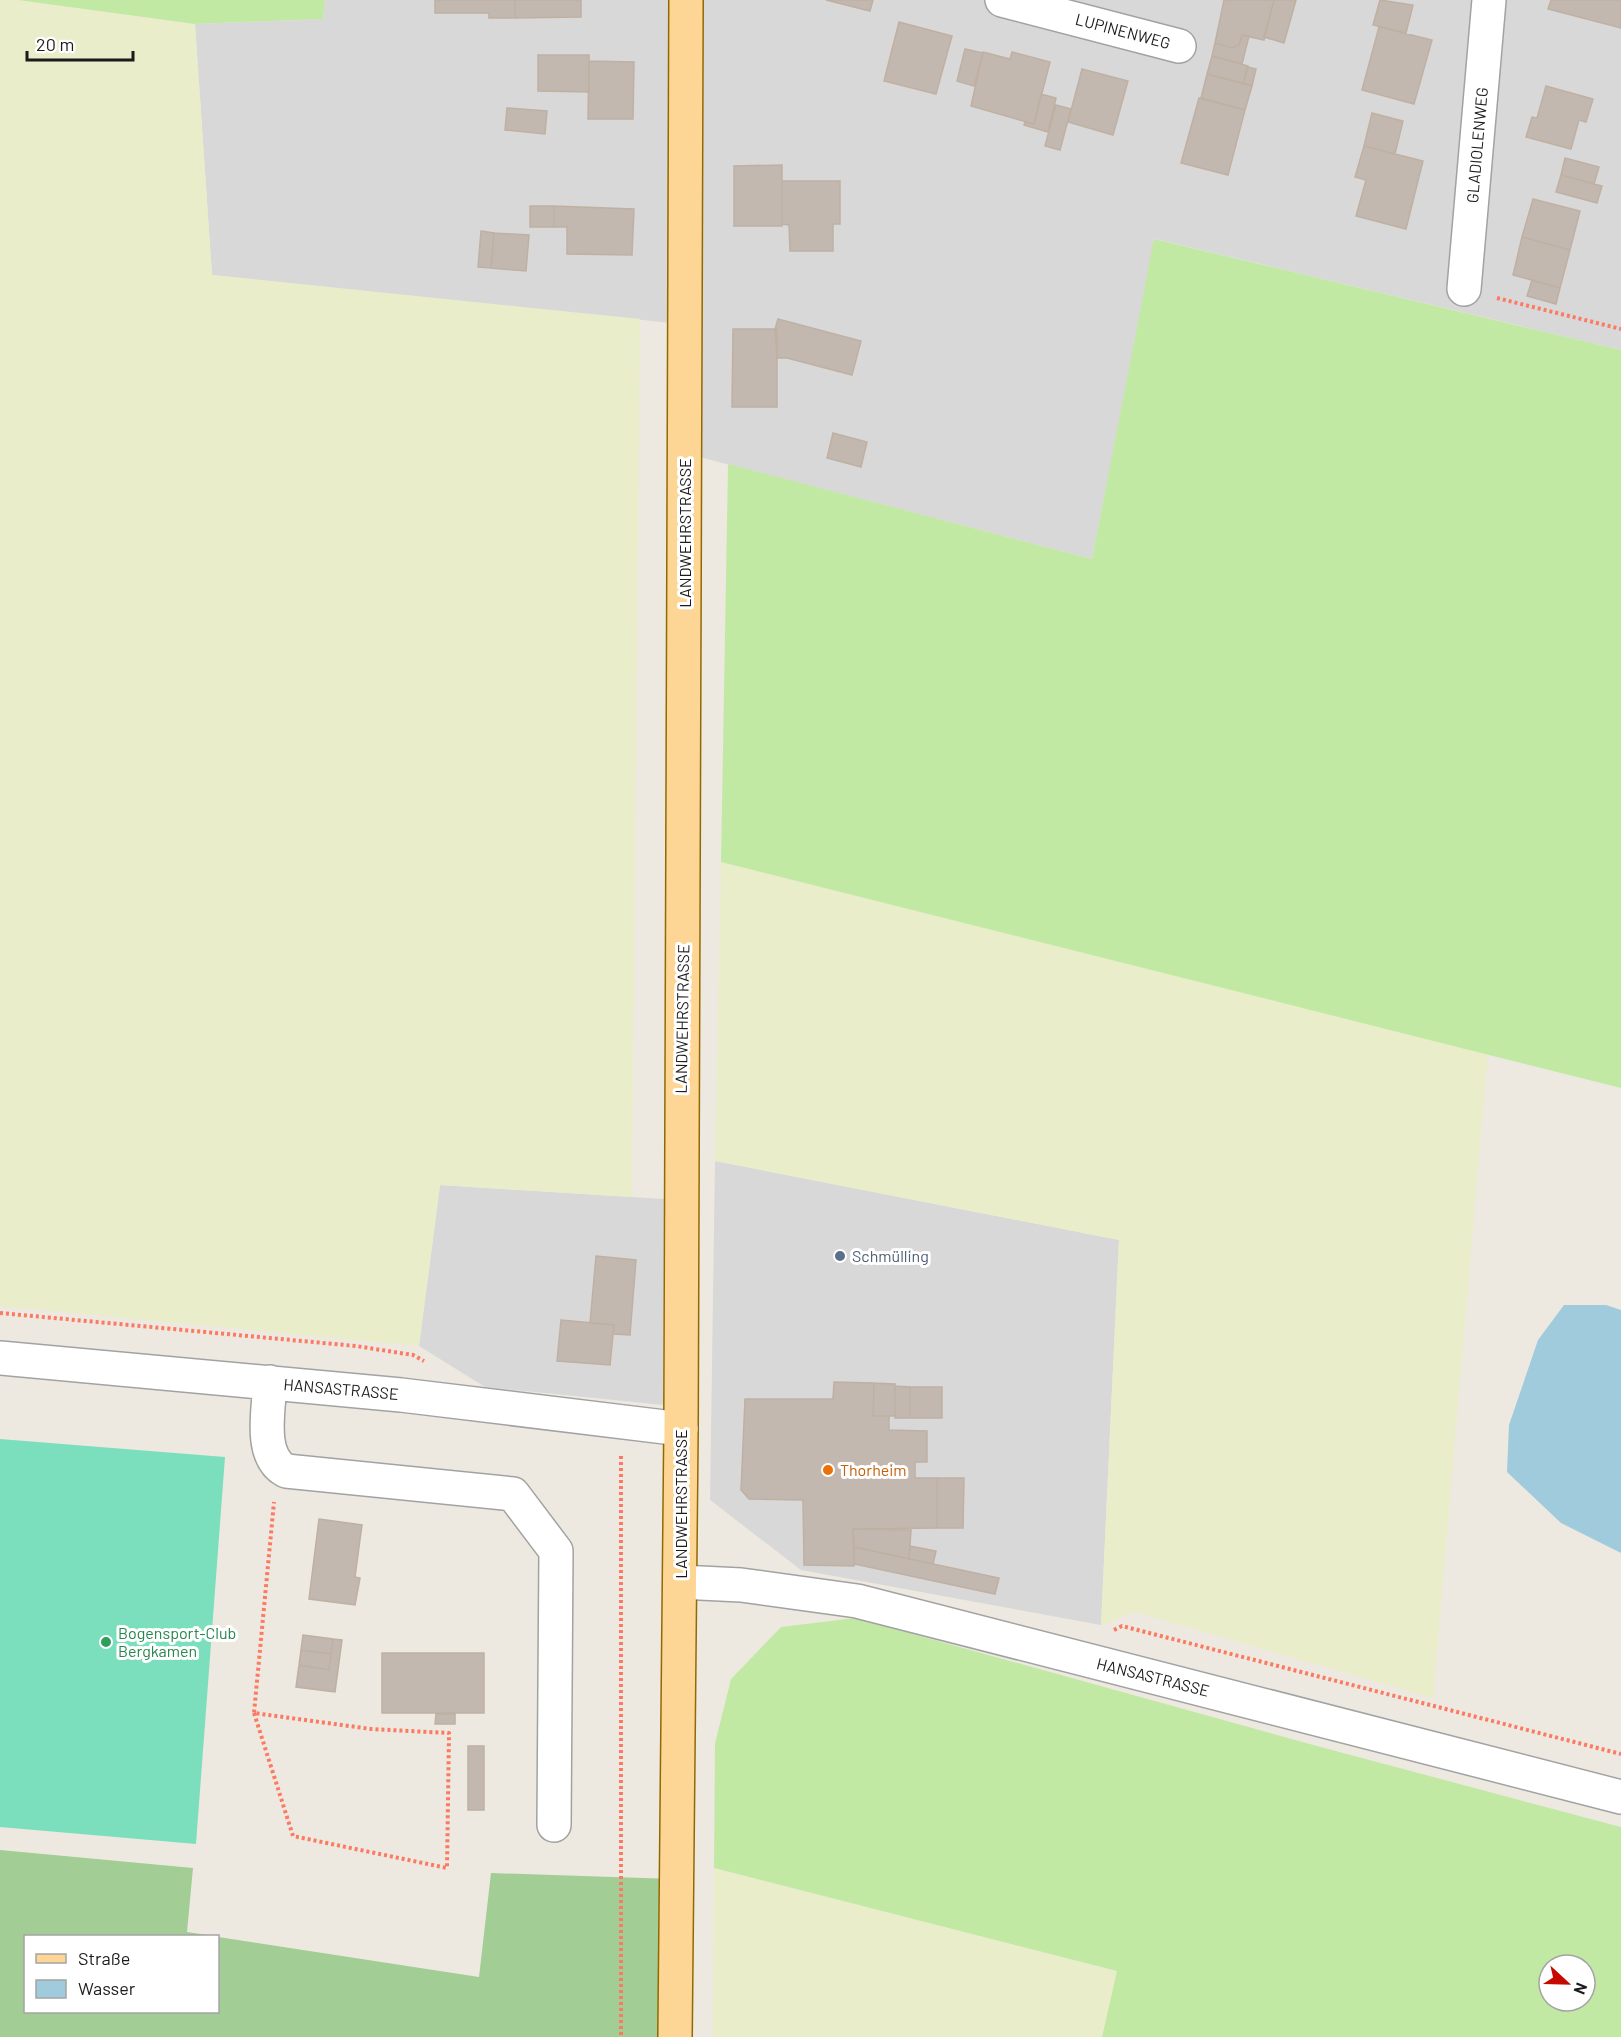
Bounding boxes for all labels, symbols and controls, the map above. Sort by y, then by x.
street label: LUPINENWEG [1074,9,1173,52]
scale bar [27,24,134,62]
text: 20 m [36,33,74,55]
street label: GLADIOLENWEG [1462,86,1491,204]
street label: LANDWEHRSTRASSE [675,458,694,608]
street label: LANDWEHRSTRASSE [671,944,692,1094]
place label: Schmülling [852,1246,929,1265]
marker: Schmülling [833,1249,847,1263]
street label: HANSASTRASSE [283,1374,399,1403]
street label: LANDWEHRSTRASSE [671,1429,690,1579]
place label: Thorheim [840,1460,907,1479]
marker: Thorheim [821,1463,835,1477]
place label: Bogensport-Club Bergkamen [118,1623,236,1660]
marker: Bogensport-Club Bergkamen [99,1635,113,1649]
street label: HANSASTRASSE [1095,1653,1211,1700]
legend [24,1935,219,2013]
text: Straße [78,1947,130,1969]
north arrow [1537,1953,1597,2013]
text: Wasser [78,1977,136,1999]
text: N [1571,1980,1592,1997]

